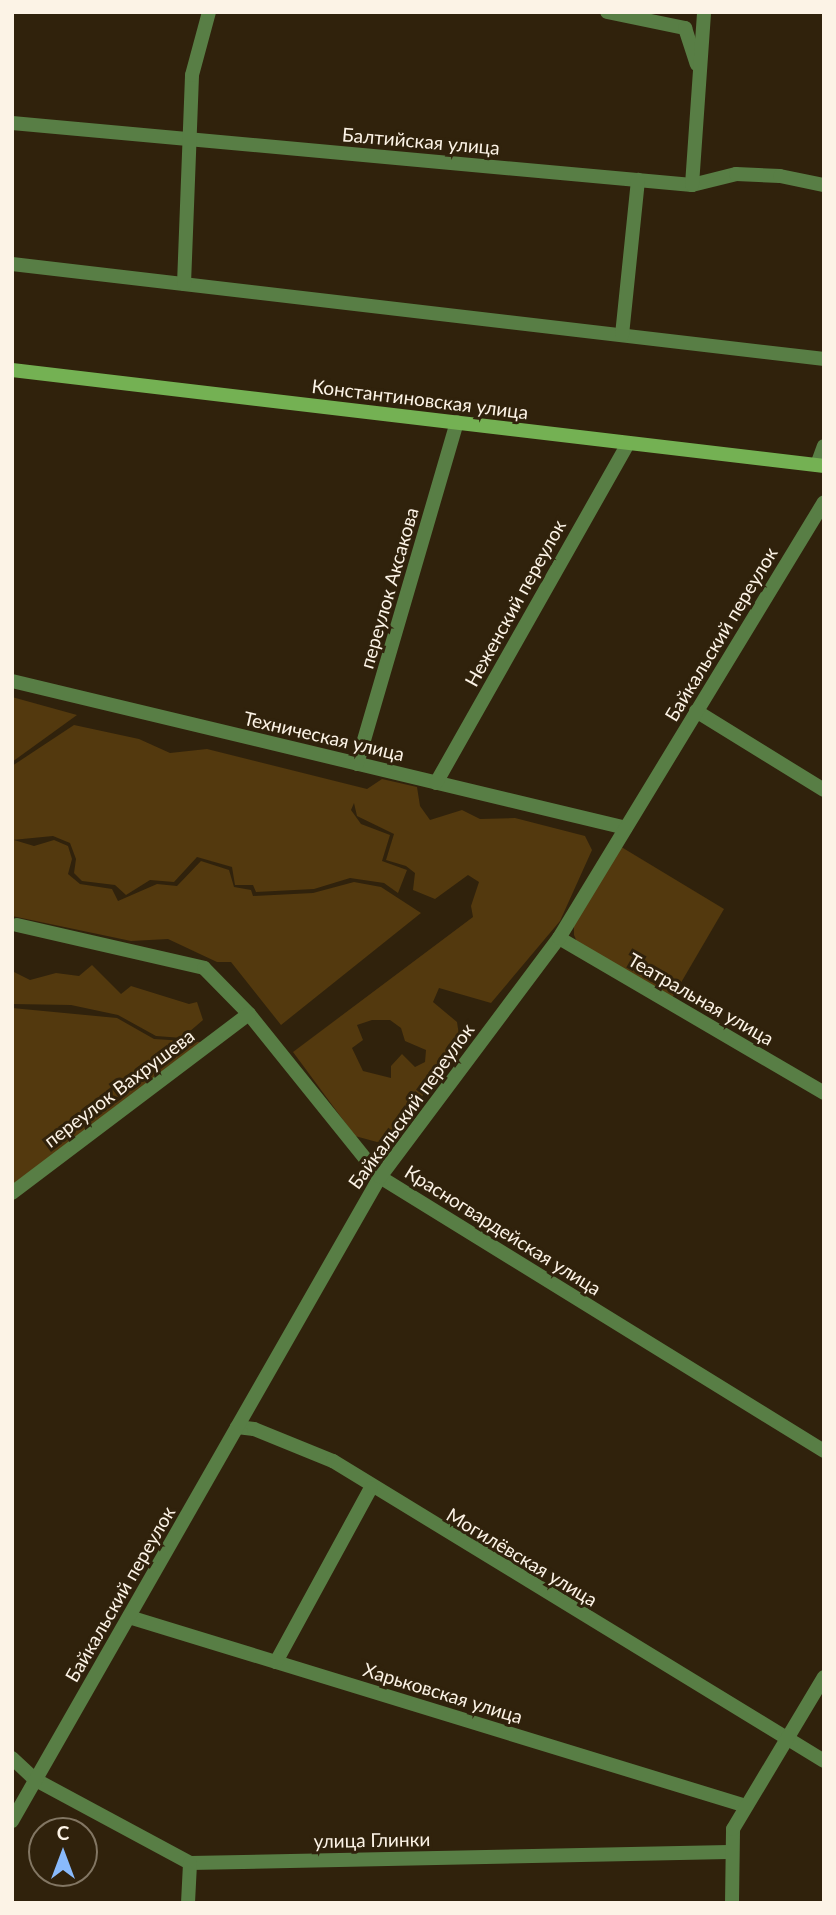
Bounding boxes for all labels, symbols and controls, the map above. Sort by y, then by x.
street label: Балтийская улица [341,123,501,159]
street label: Константиновская улица [310,374,530,424]
street label: переулок Аксакова [355,505,423,671]
street label: Неженский переулок [460,516,570,690]
street label: Байкальский переулок [660,543,782,725]
street label: Техническая улица [241,706,407,766]
street label: Театральная улица [624,948,778,1050]
street label: Байкальский переулок [343,1019,479,1193]
street label: переулок Вахрушева [39,1024,199,1152]
street label: Красногвардейская улица [401,1160,605,1300]
street label: Байкальский переулок [60,1502,180,1686]
street label: Могилёвская улица [442,1503,602,1611]
street label: Харьковская улица [361,1658,525,1728]
north arrow [28,1817,98,1887]
text: С [57,1821,69,1844]
street label: улица Глинки [313,1828,431,1852]

